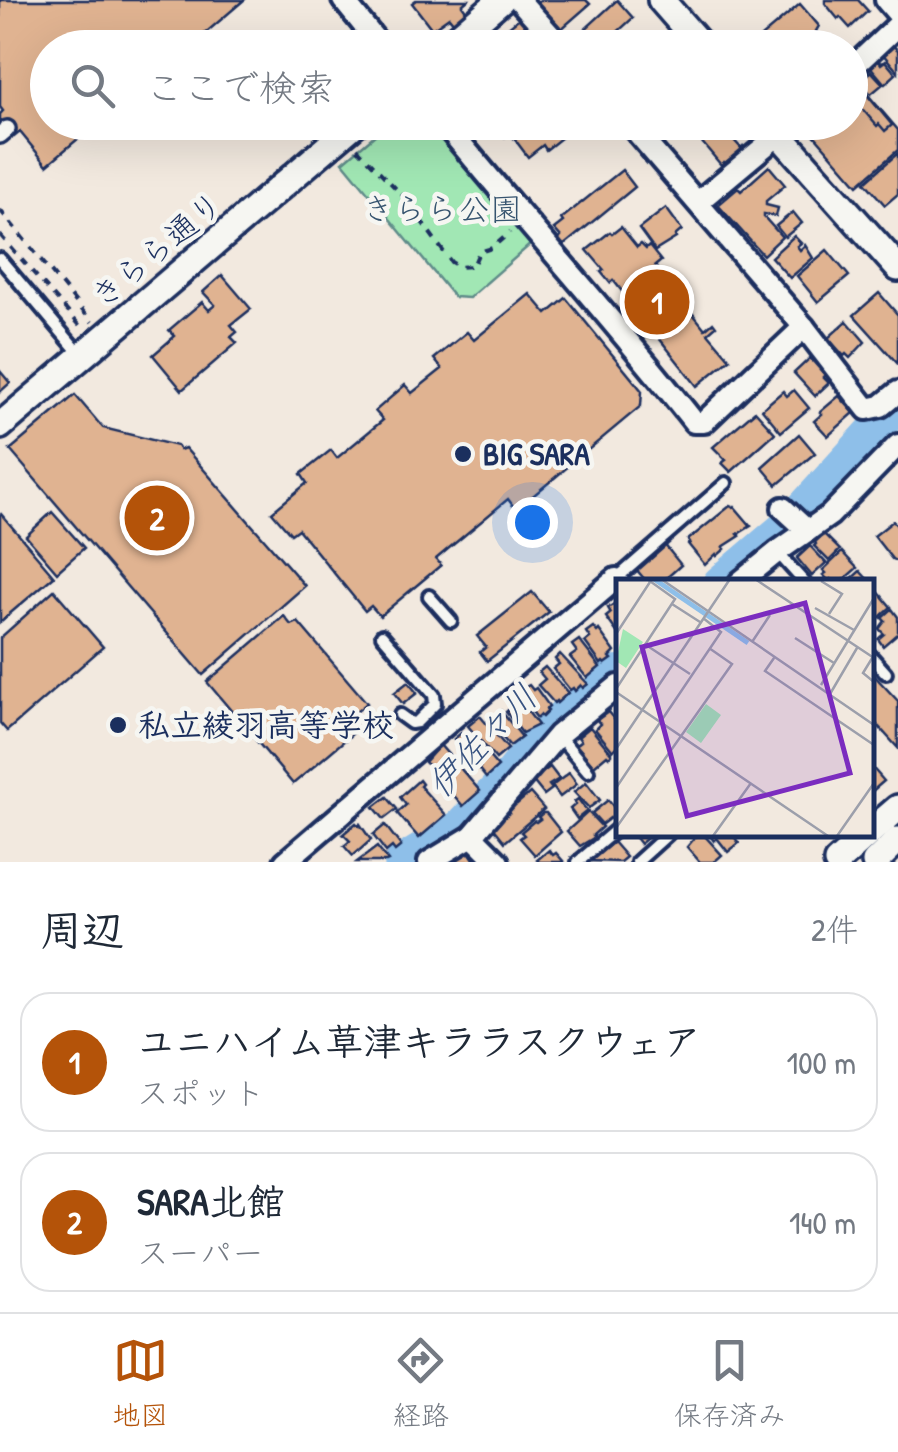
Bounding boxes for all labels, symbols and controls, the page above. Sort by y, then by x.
search box [30,30,868,140]
icon: search [65,58,120,113]
text: ここで検索 [145,61,335,113]
street label: きらら通り [82,182,232,318]
park label: きらら公園 [362,187,522,230]
pin: 1 [624,264,690,340]
place label: BIG SARA [483,432,590,475]
marker: BIG SARA [452,443,474,465]
pin: 2 [124,480,190,556]
your location [507,497,558,548]
inset map [616,579,873,837]
water label: 伊佐々川 [416,674,547,807]
place label: 私立綾羽高等学校 [138,703,394,746]
marker: 私立綾羽高等学校 [107,714,129,736]
text: 周辺 [40,901,124,958]
text: 2件 [811,908,858,951]
text: ユニハイム草津キララスクウェア [137,1015,701,1067]
text: 1 [69,1041,80,1084]
text: 100 m [787,1041,856,1084]
text: スポット [137,1071,265,1114]
text: SARA北館 [137,1175,285,1227]
text: 2 [67,1201,82,1244]
text: 140 m [789,1201,856,1244]
text: スーパー [137,1231,264,1274]
tab: 地図 [112,1333,168,1434]
tab: 経路 [393,1333,449,1434]
tab: 保存済み [674,1333,786,1434]

